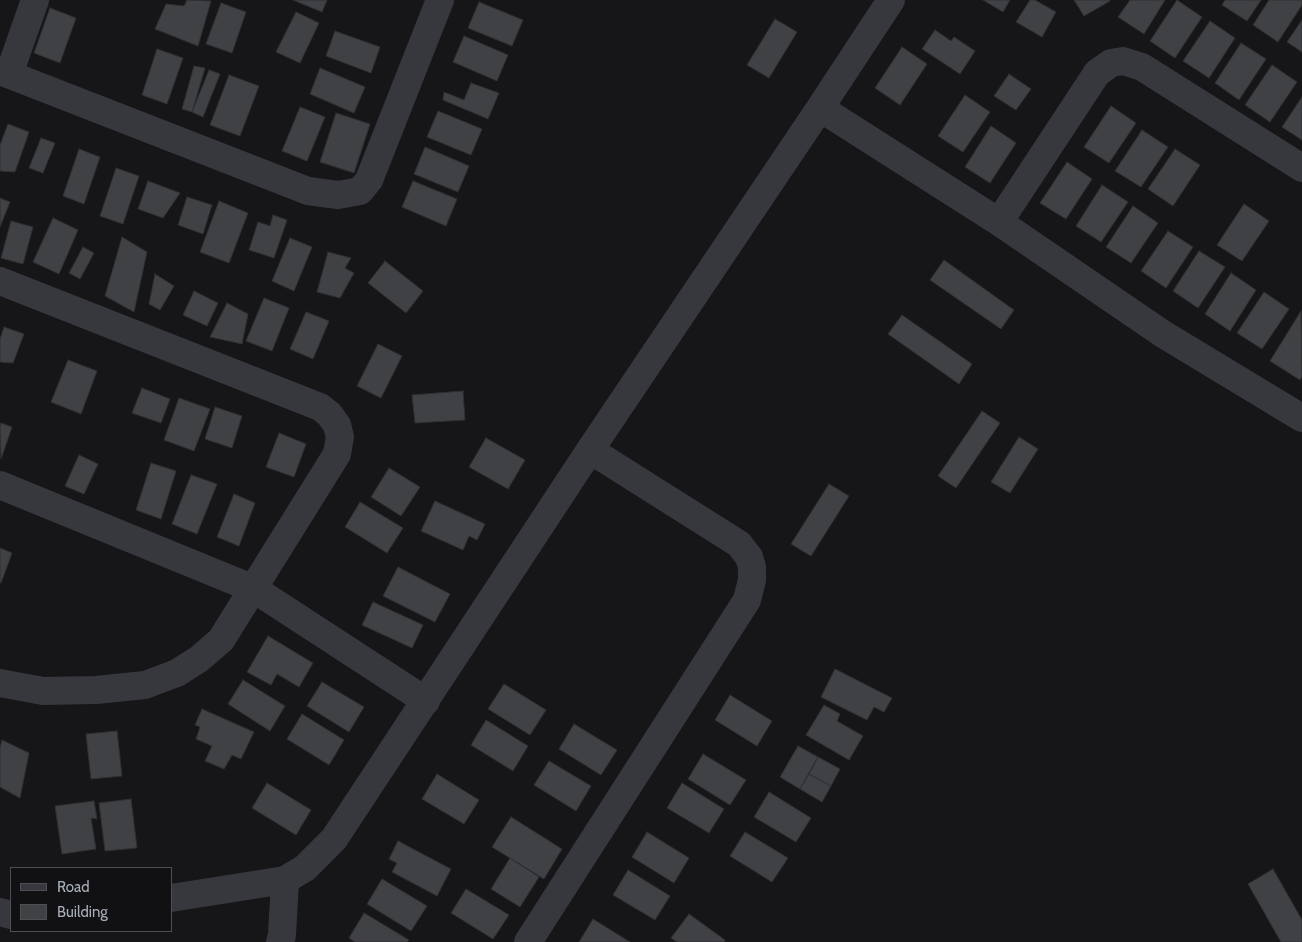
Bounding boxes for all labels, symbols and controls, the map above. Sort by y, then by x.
legend [10,867,172,932]
text: Road [57,878,90,896]
text: Building [57,903,108,921]

